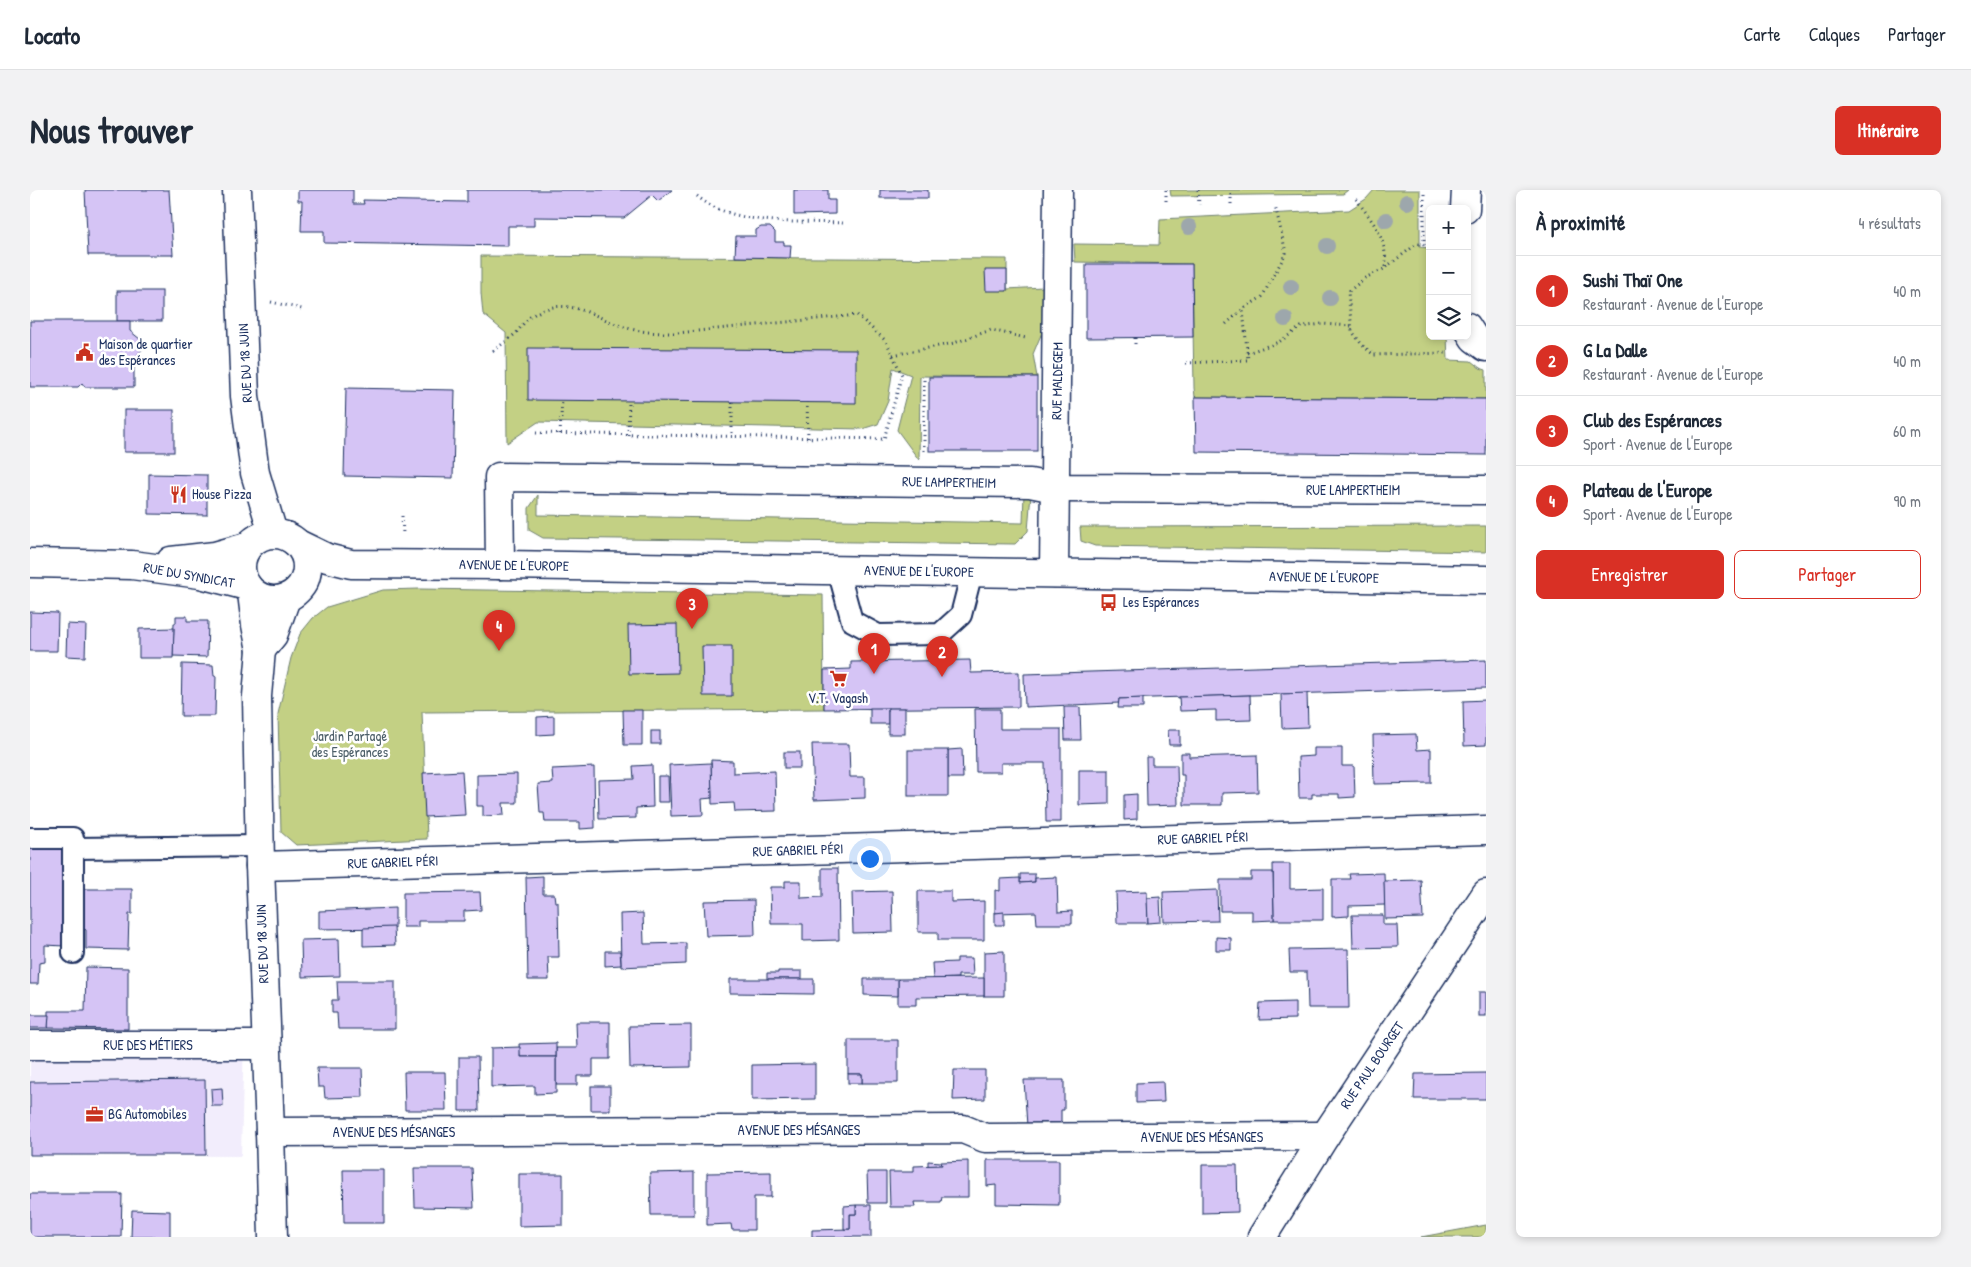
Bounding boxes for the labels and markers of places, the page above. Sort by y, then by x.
place label: Maison de quartier des Espérances [99,334,193,370]
public building icon: Maison de quartier des Espérances [75,342,95,362]
restaurant icon: House Pizza [168,484,188,504]
place label: House Pizza [192,484,252,503]
pin: 3 [676,588,708,629]
bus stop icon: Les Espérances [1099,592,1119,612]
place label: Les Espérances [1123,592,1199,612]
pin: 4 [483,610,515,651]
pin: 1 [858,633,890,674]
pin: 2 [926,636,958,677]
supermarket icon: V.T. Vagash [828,668,848,688]
place label: V.T. Vagash [808,688,868,708]
office icon: BG Automobiles [84,1104,104,1124]
place label: BG Automobiles [108,1104,187,1123]

